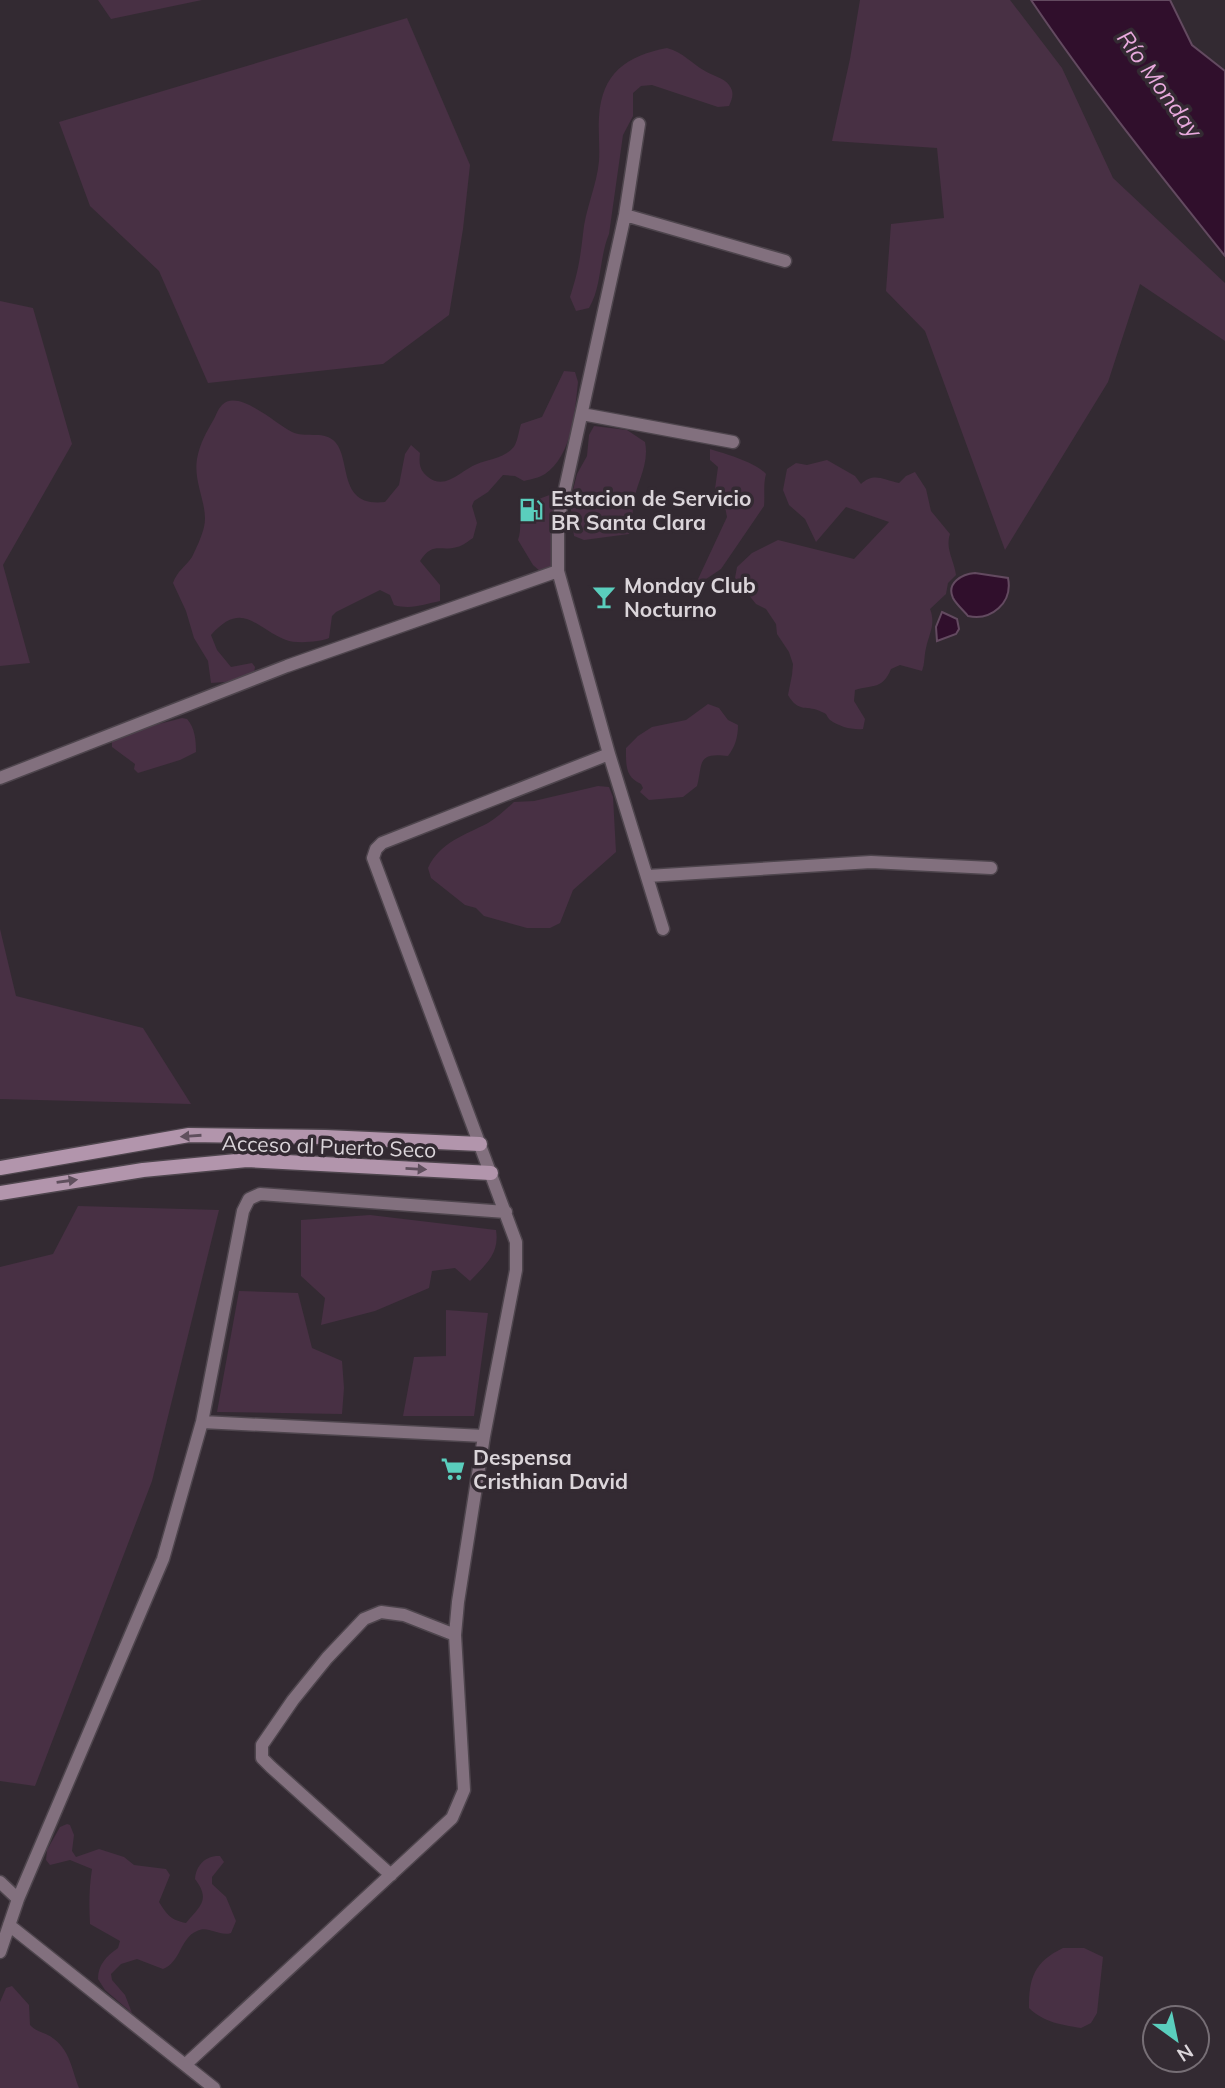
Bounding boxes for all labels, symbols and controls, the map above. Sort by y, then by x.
water label: Río Monday [1111,24,1209,144]
place label: Estacion de Servicio BR Santa Clara [551,485,751,535]
fuel station icon: Estacion de Servicio BR Santa Clara [517,496,545,524]
place label: Monday Club Nocturno [624,572,756,622]
bar icon: Monday Club Nocturno [590,583,618,611]
street label: Acceso al Puerto Seco [221,1129,437,1163]
one-way arrow [180,1131,202,1142]
one-way arrow [405,1163,427,1174]
one-way arrow [56,1175,78,1186]
place label: Despensa Cristhian David [473,1444,628,1494]
supermarket icon: Despensa Cristhian David [439,1455,467,1483]
north arrow [1141,2004,1211,2074]
text: N [1173,2039,1198,2067]

